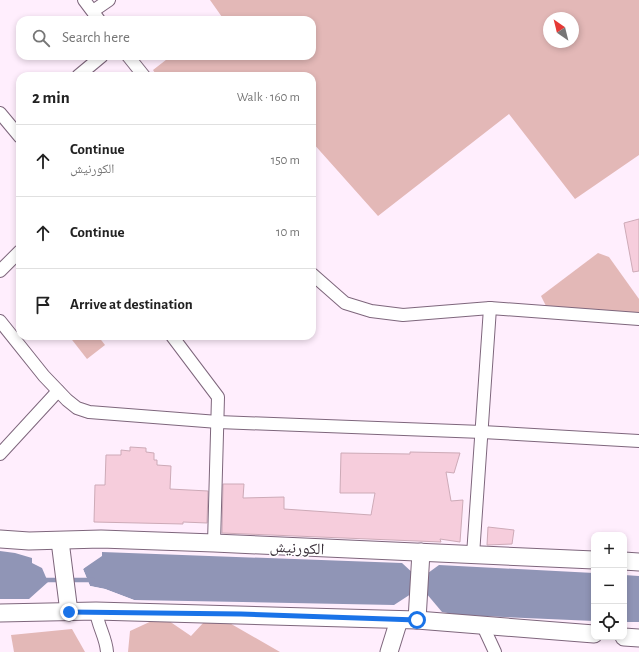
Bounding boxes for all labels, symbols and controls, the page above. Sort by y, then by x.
north arrow [543,12,579,48]
search box [16,16,316,60]
icon: search [30,27,52,49]
text: Search here [62,30,130,45]
text: 2 min [32,89,70,106]
text: Walk · 160 m [237,91,300,104]
text: Continue [70,142,125,157]
icon: ahead [32,150,54,172]
text: 150 m [271,154,300,167]
text: الكورنيش [70,163,114,176]
icon: ahead [32,222,54,244]
text: Continue [70,225,125,240]
text: 10 m [276,226,300,239]
icon: arrive [32,294,54,316]
text: Arrive at destination [70,297,193,312]
map controls [591,532,627,640]
button: + [591,532,627,568]
street label: الكورنيش [269,539,325,559]
button: − [591,568,627,604]
route end [60,603,78,621]
button: locate [591,604,627,640]
route start [408,611,426,629]

